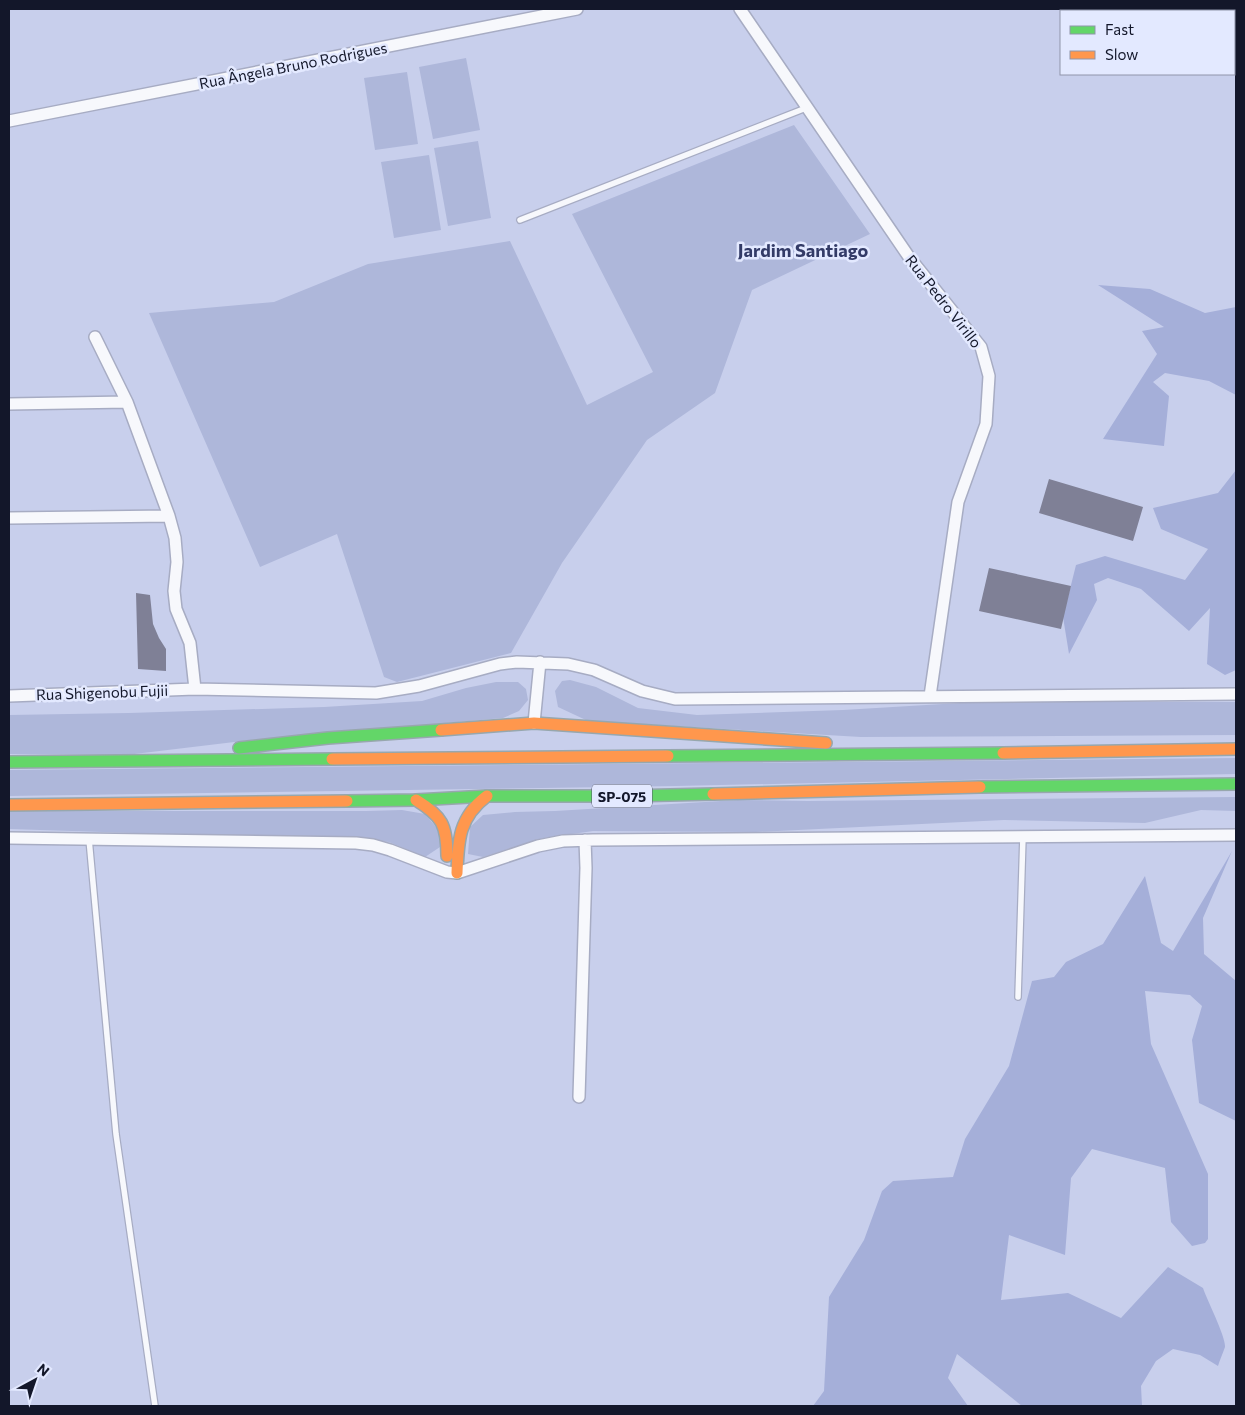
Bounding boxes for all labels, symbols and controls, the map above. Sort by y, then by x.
legend [1060,10,1235,75]
text: Fast [1105,20,1134,38]
street label: Rua Ângela Bruno Rodrigues [197,37,389,92]
text: Slow [1105,45,1138,63]
district label: Jardim Santiago [738,239,868,261]
street label: Rua Pedro Virillo [902,251,986,351]
street label: Rua Shigenobu Fujii [36,681,168,703]
road number: SP-075 [592,784,652,808]
north arrow [10,1355,60,1405]
text: N [34,1360,53,1380]

